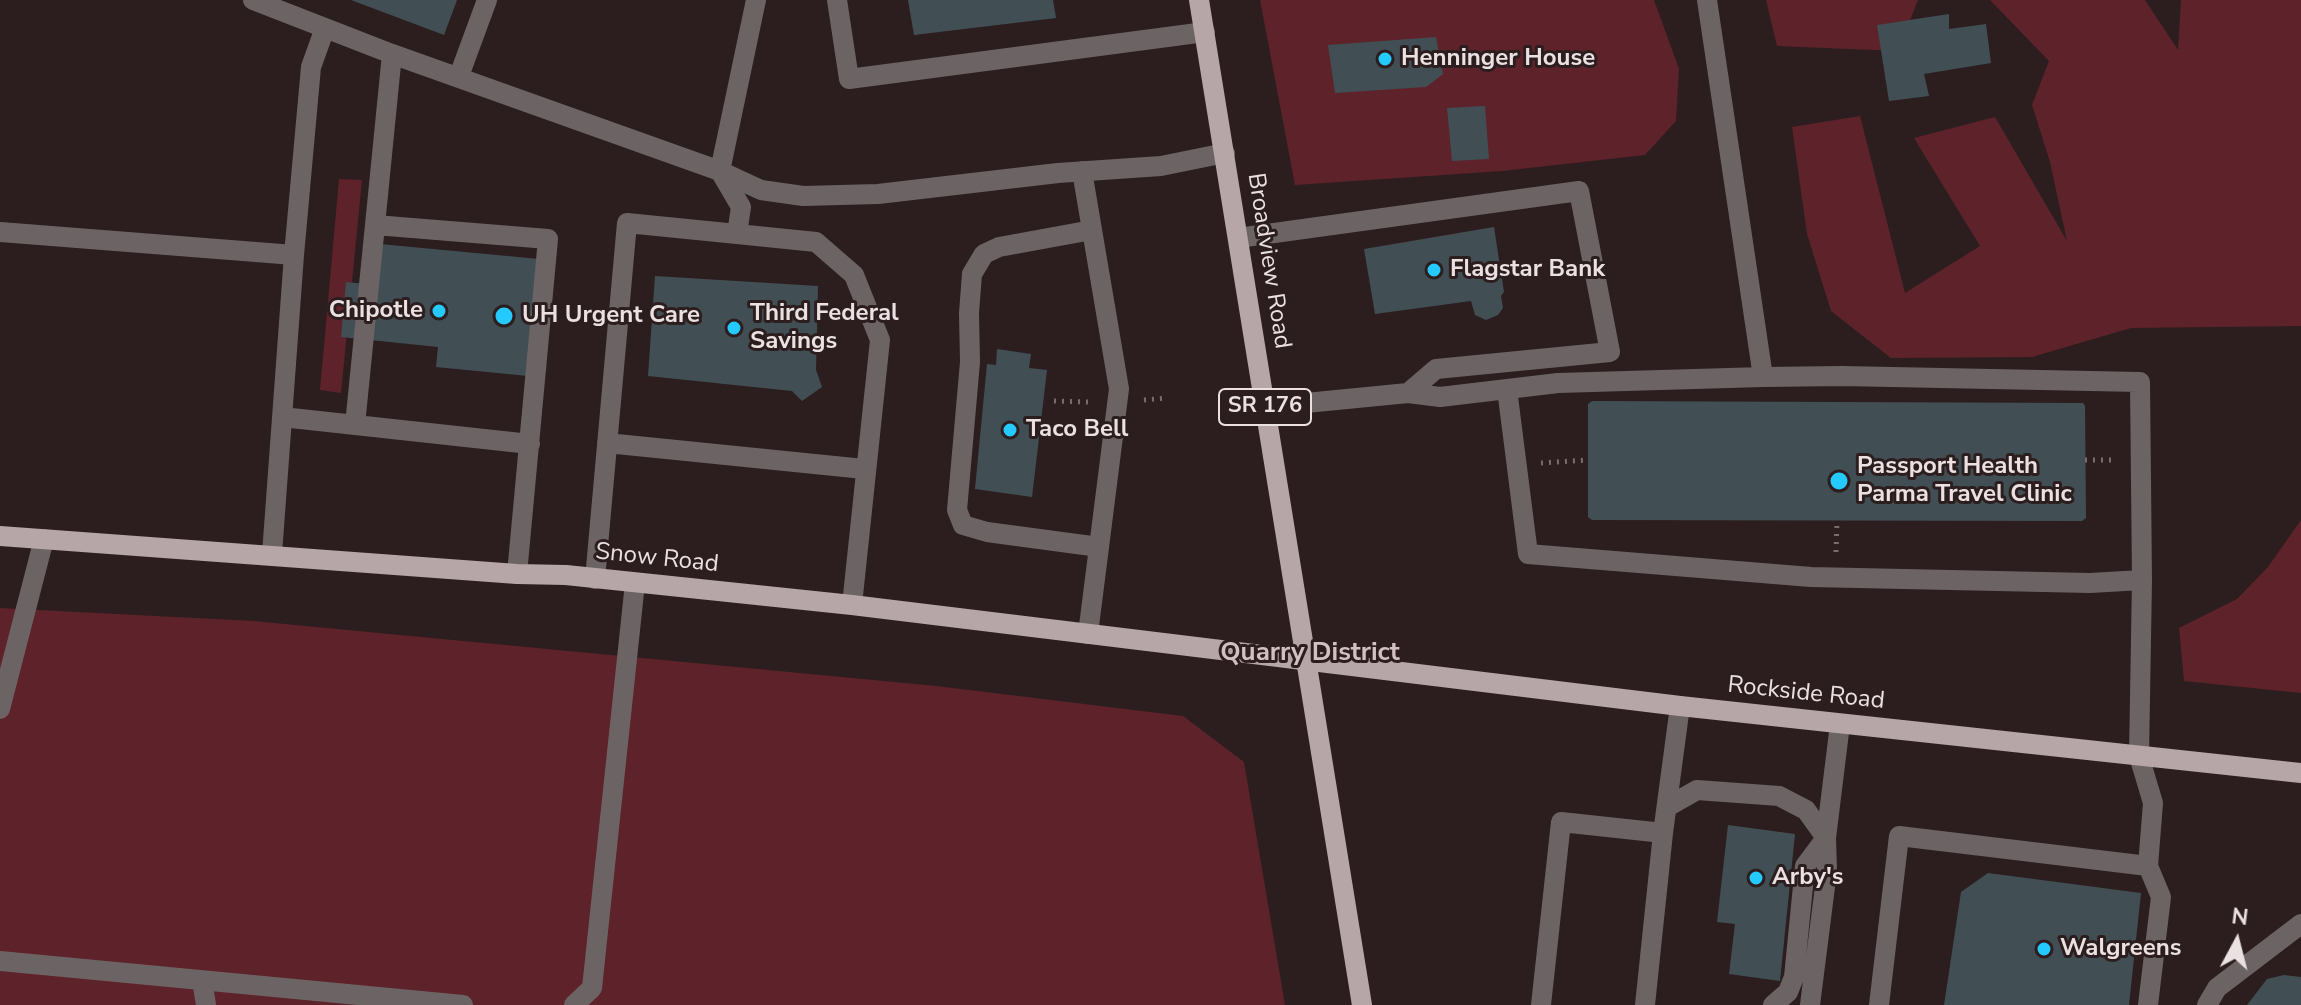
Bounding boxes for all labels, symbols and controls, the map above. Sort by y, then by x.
place label: Henninger House [1401,45,1595,73]
marker: Henninger House [1376,50,1394,68]
street label: Broadview Road [1240,171,1296,351]
place label: Flagstar Bank [1450,256,1605,284]
marker: Flagstar Bank [1425,261,1443,279]
place label: Chipotle [329,297,423,325]
place label: Third Federal Savings [750,300,899,356]
marker: Chipotle [430,302,448,320]
place label: UH Urgent Care [522,302,700,330]
marker: UH Urgent Care [493,305,515,327]
marker: Third Federal Savings [725,319,743,337]
road number: SR 176 [1219,389,1311,425]
place label: Taco Bell [1026,416,1128,444]
marker: Taco Bell [1001,421,1019,439]
place label: Passport Health Parma Travel Clinic [1857,453,2072,509]
marker: Passport Health Parma Travel Clinic [1828,470,1850,492]
street label: Snow Road [594,538,720,580]
district label: Quarry District [1220,638,1400,670]
street label: Rockside Road [1726,671,1886,717]
place label: Arby's [1772,864,1844,892]
marker: Arby's [1747,869,1765,887]
north arrow [2197,901,2277,981]
text: N [2230,901,2250,933]
place label: Walgreens [2060,935,2181,963]
marker: Walgreens [2035,940,2053,958]

